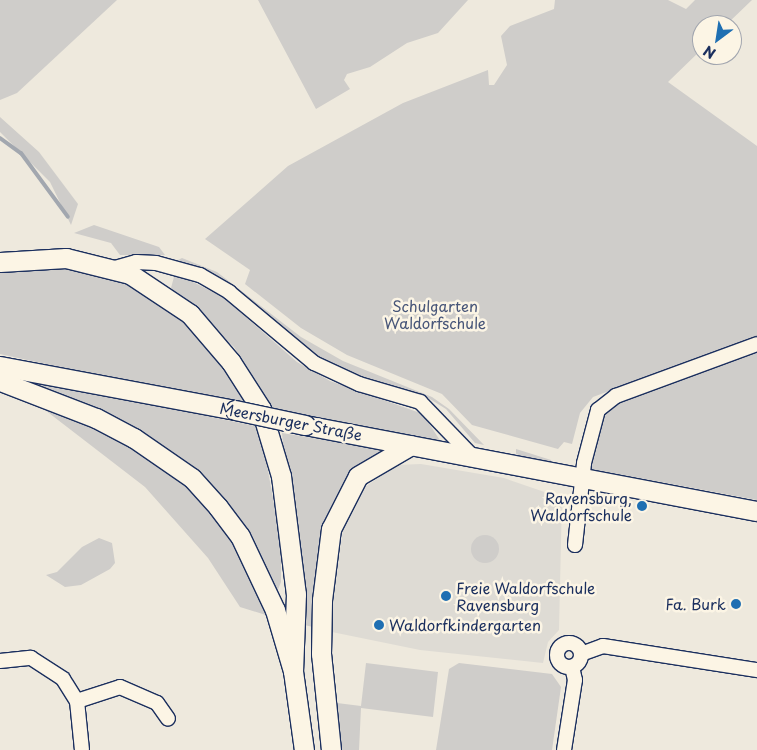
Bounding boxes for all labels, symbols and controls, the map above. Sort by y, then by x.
north arrow [692,15,742,65]
text: N [699,41,720,64]
park label: Schulgarten Waldorfschule [384,296,486,331]
street label: Meersburger Straße [218,398,364,444]
place label: Ravensburg, Waldorfschule [530,488,632,523]
marker: Ravensburg, Waldorfschule [636,500,648,512]
place label: Freie Waldorfschule Ravensburg [456,578,597,613]
marker: Freie Waldorfschule Ravensburg [440,590,452,602]
place label: Fa. Burk [665,595,726,613]
marker: Fa. Burk [730,598,742,610]
place label: Waldorfkindergarten [389,616,541,634]
marker: Waldorfkindergarten [373,619,385,631]

